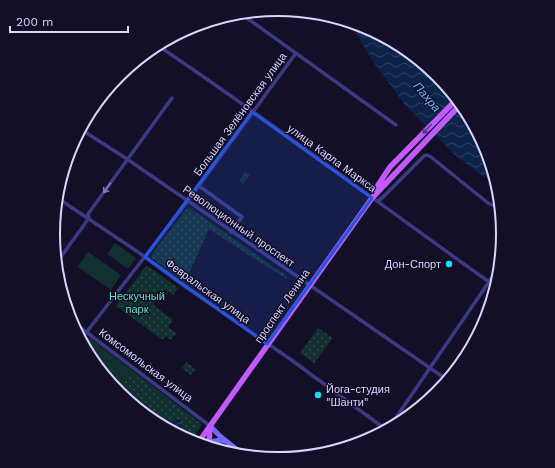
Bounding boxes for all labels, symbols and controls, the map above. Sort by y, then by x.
scale bar [10,8,128,34]
text: 200 m [16,15,53,29]
street label: Большая Зелёновская улица [191,49,290,179]
water label: Пахра [410,79,444,115]
street label: улица Карла Маркса [285,122,379,196]
one-way arrow [422,124,432,134]
one-way arrow [103,183,111,194]
street label: Революционный проспект [180,183,297,270]
street label: Февральская улица [163,256,253,327]
place label: Дон-Спорт [385,258,441,271]
marker: Дон-Спорт [444,259,454,269]
street label: проспект Ленина [252,266,313,346]
park label: Нескучный парк [109,290,165,316]
street label: Комсомольская улица [96,326,196,405]
place label: Йога-студия "Шанти" [326,383,390,409]
marker: Йога-студия "Шанти" [313,390,323,400]

